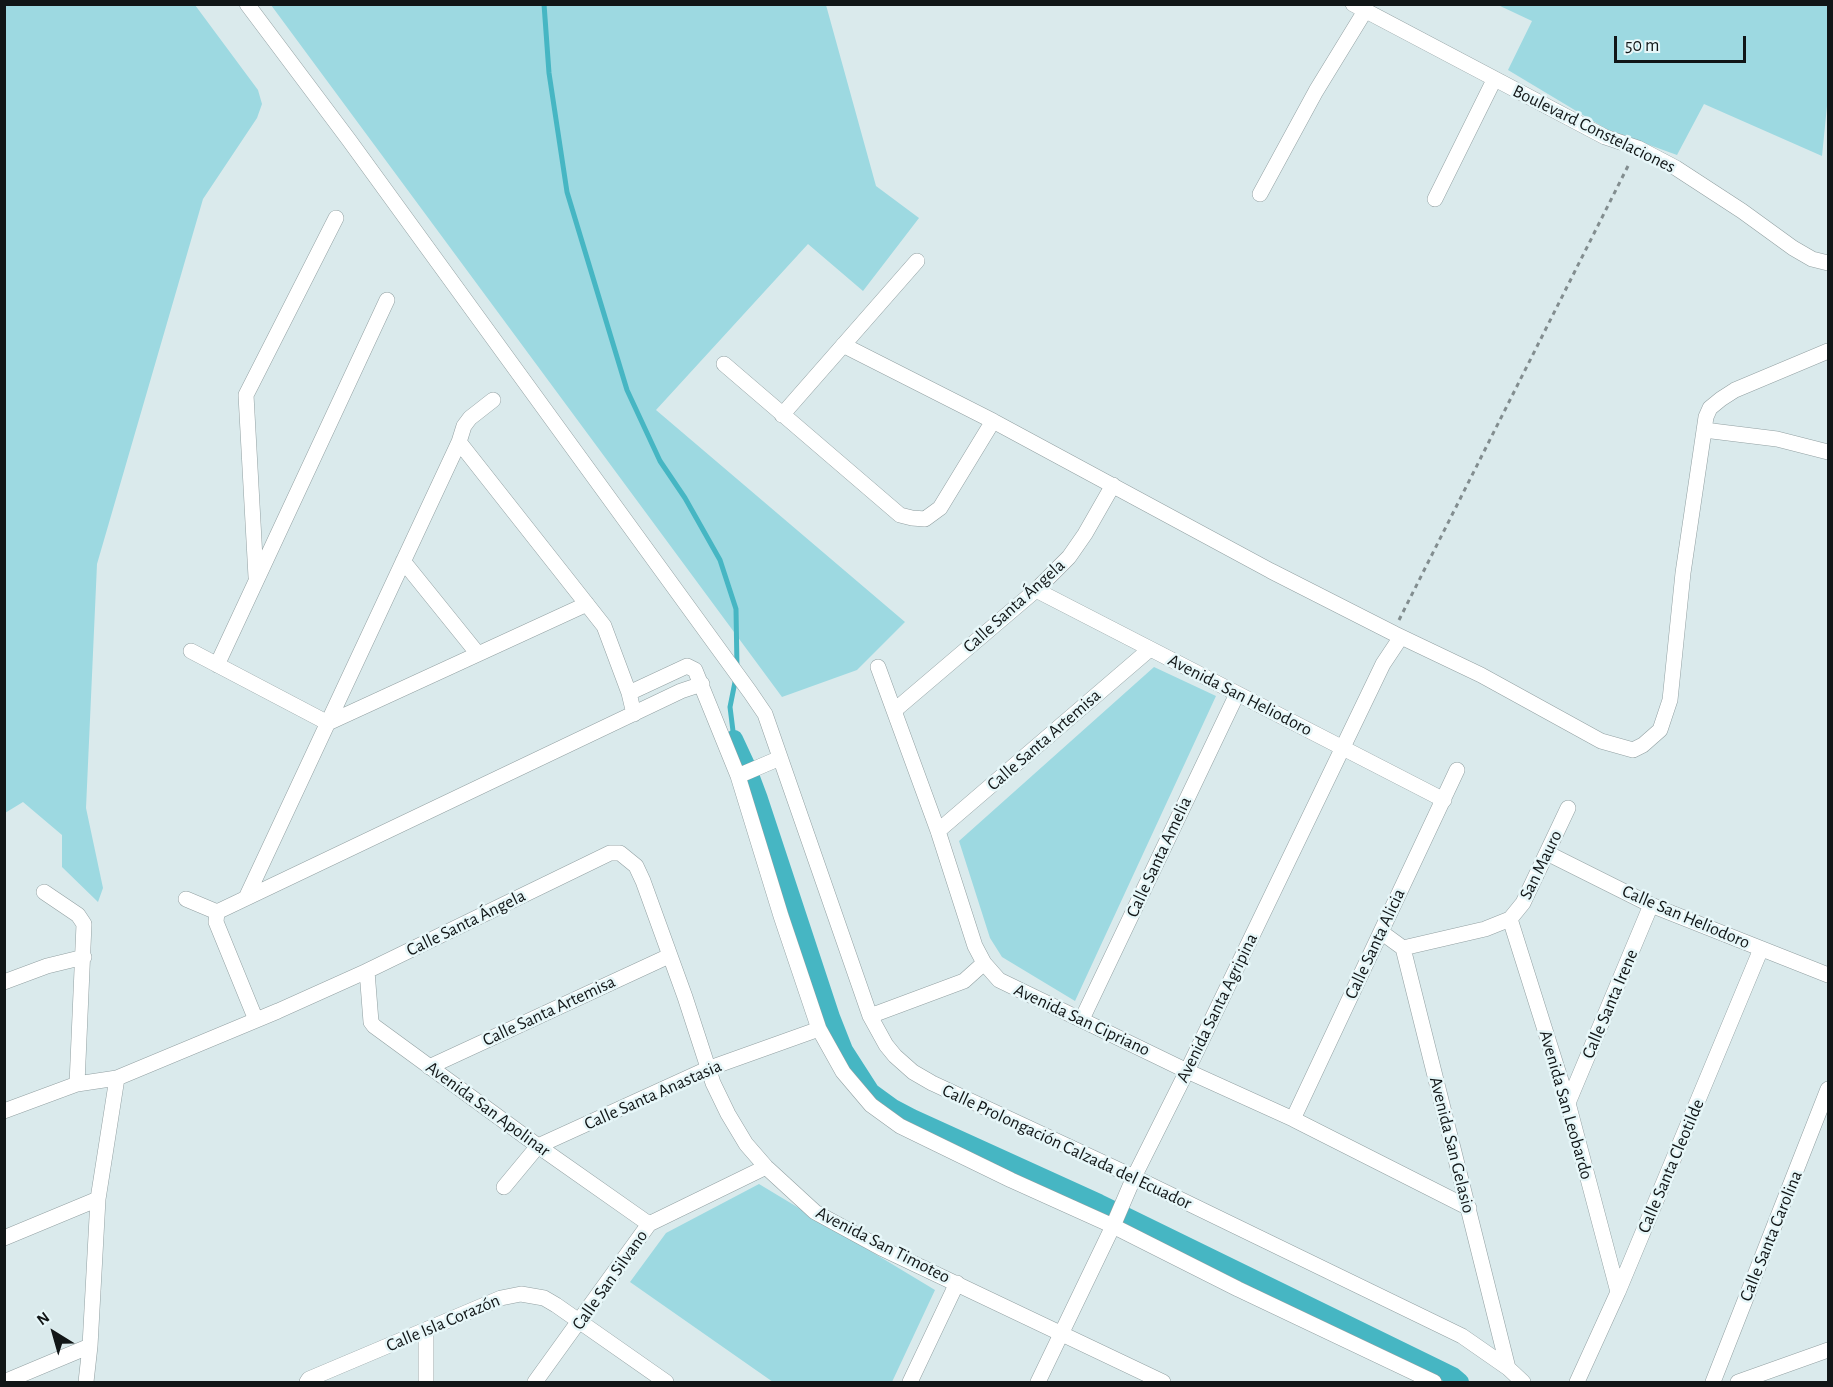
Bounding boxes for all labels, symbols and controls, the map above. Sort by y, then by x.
scale bar [1617,24,1749,62]
text: 50 m [1625,37,1659,55]
street label: Boulevard Constelaciones [1509,80,1679,178]
street label: Calle Santa Ángela [959,555,1069,657]
street label: Avenida San Heliodoro [1164,649,1316,741]
street label: Calle Santa Artemisa [983,685,1105,795]
street label: Calle Santa Amelia [1122,793,1196,921]
street label: San Mauro [1515,827,1567,903]
street label: Calle San Heliodoro [1619,880,1753,954]
street label: Calle Santa Ángela [403,885,529,961]
street label: Calle Santa Alicia [1340,885,1410,1003]
street label: Avenida Santa Agripina [1172,930,1262,1086]
street label: Calle Santa Irene [1577,946,1643,1062]
street label: Calle Santa Artemisa [479,971,619,1051]
street label: Avenida San Cipriano [1011,979,1153,1061]
street label: Avenida San Leobardo [1534,1028,1598,1182]
street label: Calle Santa Anastasia [581,1055,725,1135]
street label: Avenida San Apolinar [422,1057,554,1161]
street label: Avenida San Gelasio [1425,1075,1479,1215]
street label: Calle Prolongación Calzada del Ecuador [939,1080,1195,1214]
street label: Calle Santa Cleotilde [1633,1096,1709,1236]
street label: Calle Santa Carolina [1735,1168,1807,1304]
street label: Avenida San Timoteo [812,1202,954,1288]
street label: Calle San Silvano [568,1226,652,1334]
street label: Calle Isla Corazón [383,1289,503,1357]
north arrow [24,1303,84,1363]
text: N [34,1309,52,1328]

